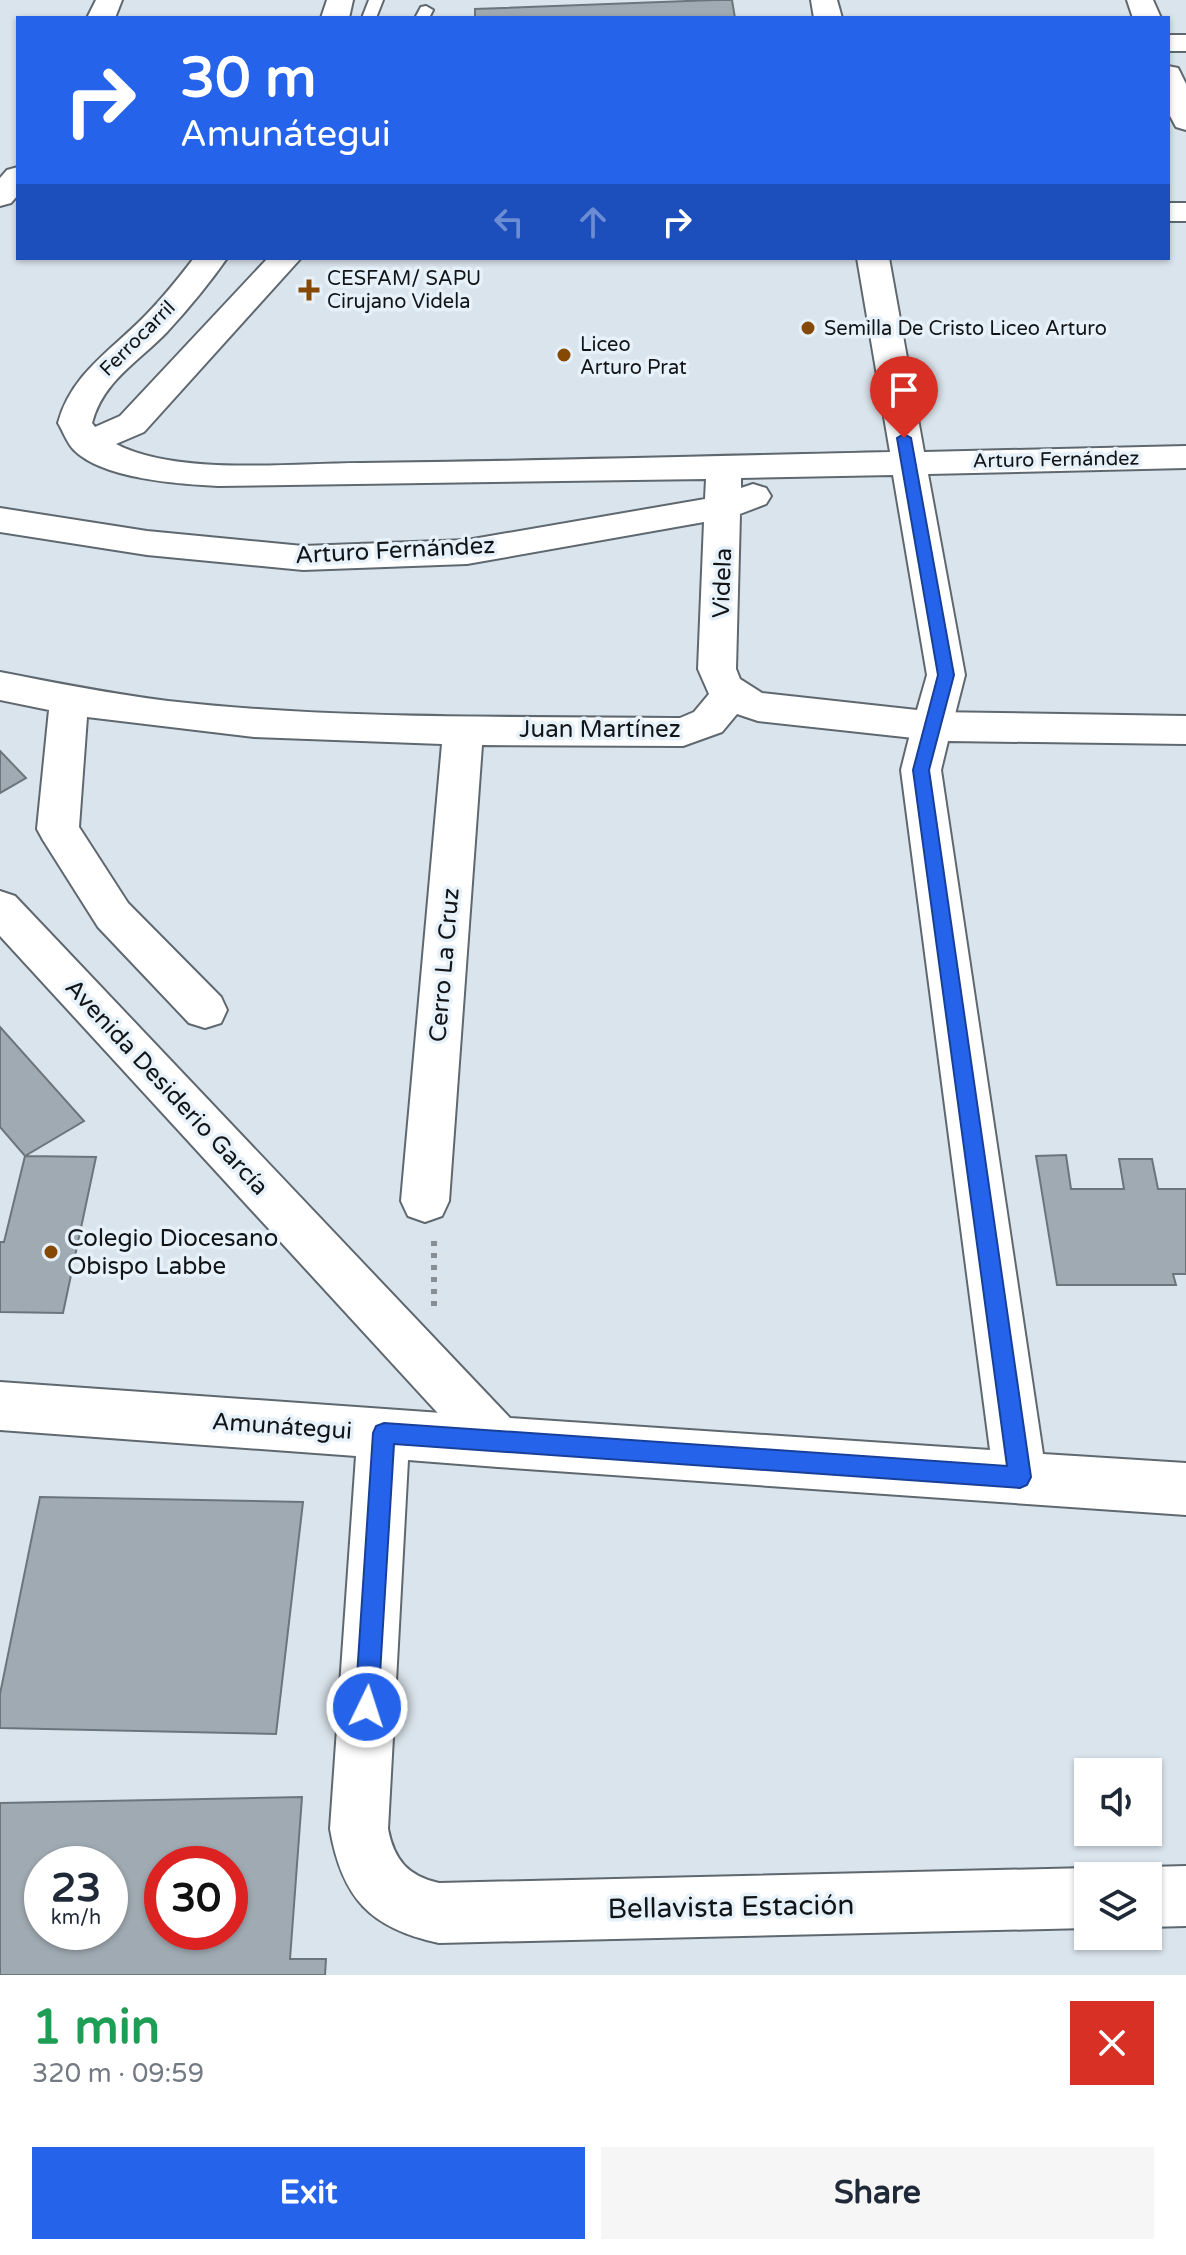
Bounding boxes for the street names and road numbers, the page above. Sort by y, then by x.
street label: Ferrocarril [95,296,181,382]
street label: Arturo Fernández [972,447,1140,473]
street label: Arturo Fernández [294,531,496,570]
street label: Videla [707,547,738,619]
street label: Juan Martínez [519,715,681,744]
street label: Cerro La Cruz [423,887,466,1043]
street label: Avenida Desiderio García [59,973,274,1201]
street label: Amunátegui [211,1407,353,1446]
street label: Bellavista Estación [607,1888,855,1926]

